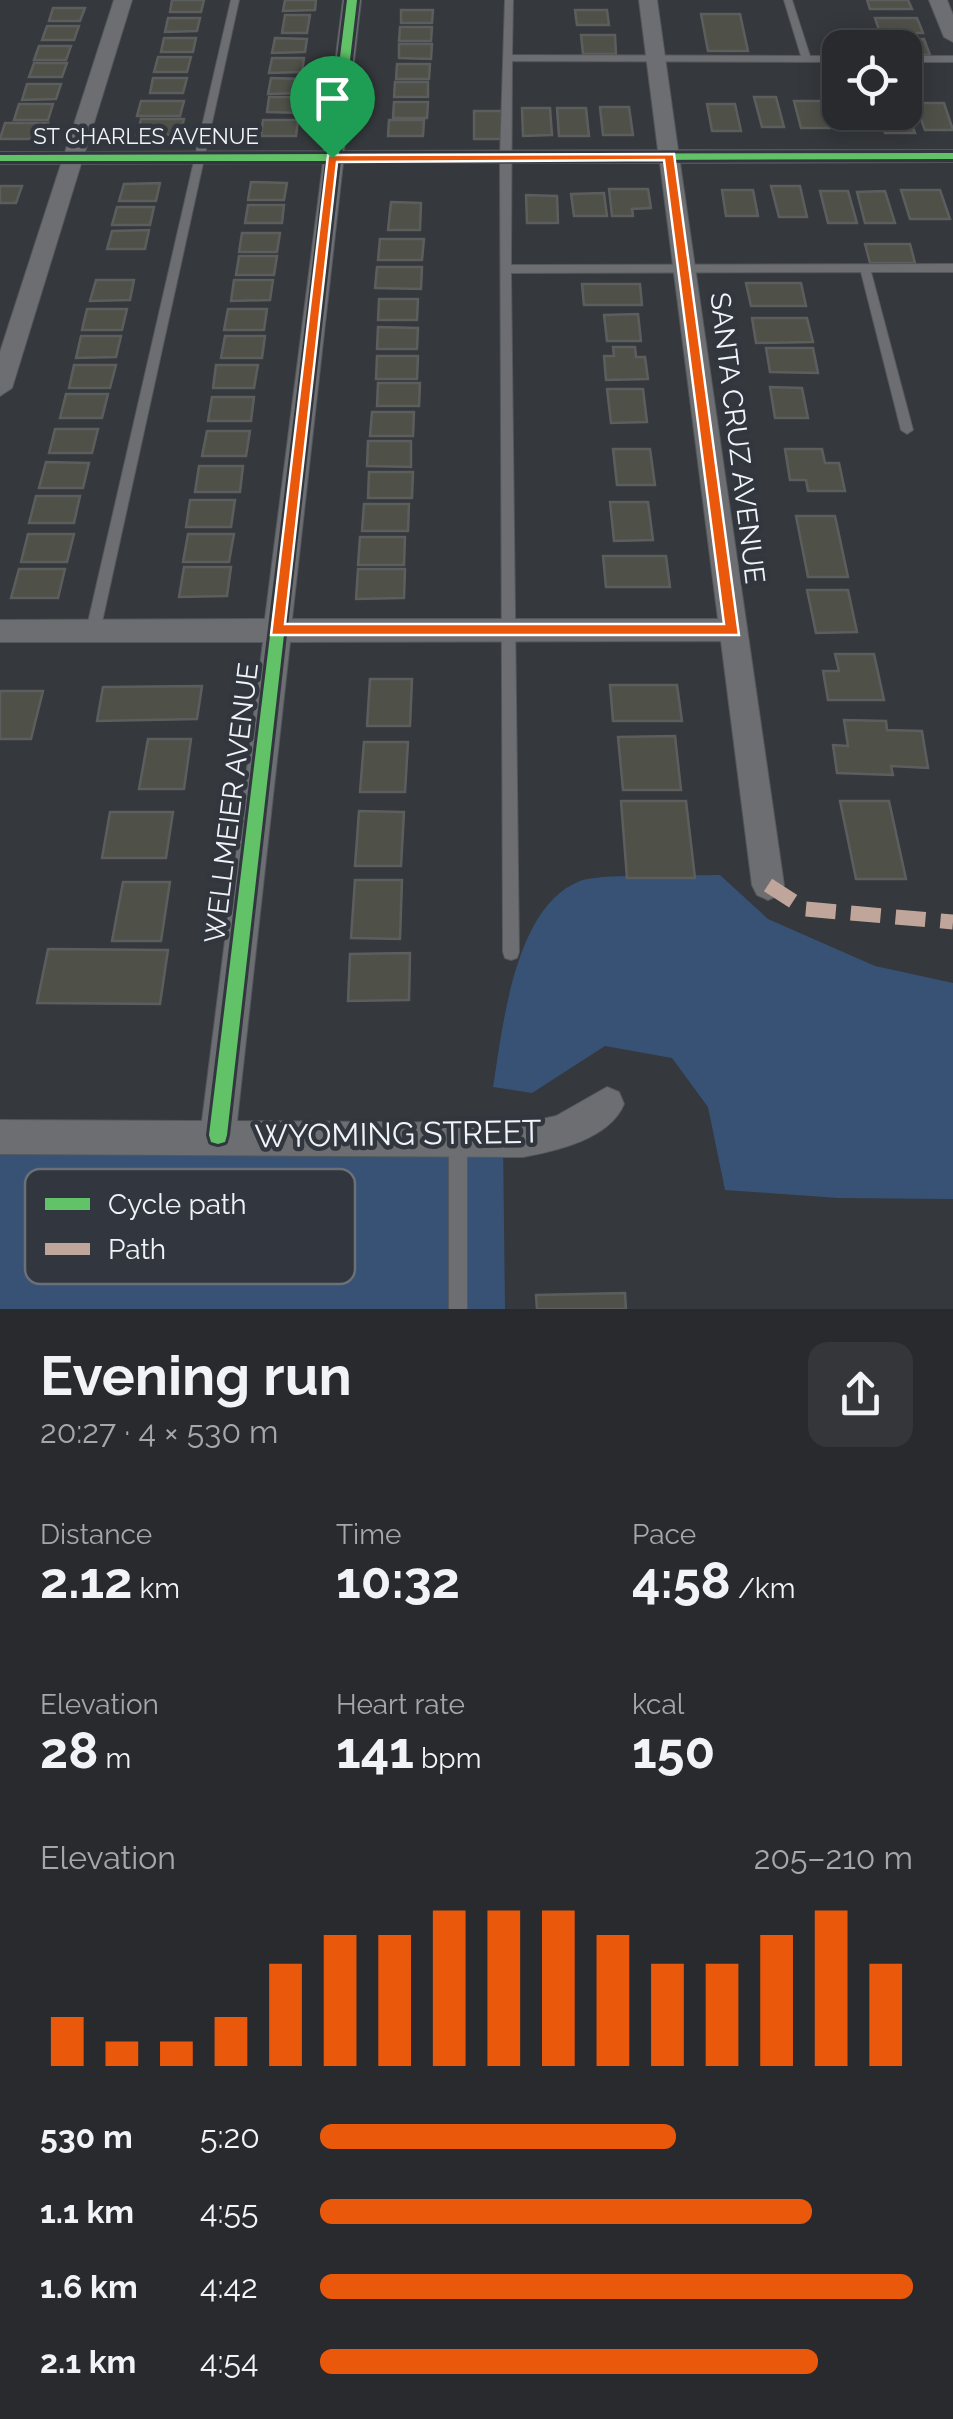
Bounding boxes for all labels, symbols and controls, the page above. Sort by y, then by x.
map controls [822,30,922,130]
button: locate [822,30,922,130]
pin [290,56,375,159]
icon: arrive [305,71,360,126]
street label: ST CHARLES AVENUE [33,123,259,149]
street label: SANTA CRUZ AVENUE [703,291,772,586]
street label: WELLMEIER AVENUE [198,661,265,945]
street label: WYOMING STREET [254,1112,542,1155]
legend [25,1169,355,1284]
text: Cycle path [108,1188,247,1221]
text: Path [108,1233,166,1266]
button: share [808,1342,913,1447]
text: Evening run [40,1343,352,1408]
text: 20:27 · 4 × 530 m [40,1413,279,1450]
text: Distance [40,1518,152,1551]
text: Time [336,1518,401,1551]
text: Pace [632,1518,696,1551]
text: 2.12 [40,1551,132,1610]
text: 10:32 [336,1551,460,1610]
text: 4:58 [632,1551,731,1610]
text: km [132,1572,180,1605]
text: /km [731,1572,795,1605]
text: Elevation [40,1688,159,1721]
text: Heart rate [336,1688,465,1721]
text: kcal [632,1688,684,1721]
text: 28 [40,1721,98,1780]
text: 141 [336,1721,414,1780]
text: 150 [632,1721,715,1780]
text: m [98,1742,131,1775]
text: bpm [414,1742,481,1775]
text: Elevation [40,1839,176,1876]
text: 205–210 m [754,1839,913,1876]
text: 530 m [40,2118,133,2155]
text: 5:20 [200,2118,260,2155]
text: 1.1 km [40,2193,134,2230]
text: 4:55 [200,2193,258,2230]
text: 1.6 km [40,2268,138,2305]
text: 4:42 [200,2268,258,2305]
text: 2.1 km [40,2343,136,2380]
text: 4:54 [200,2343,258,2380]

